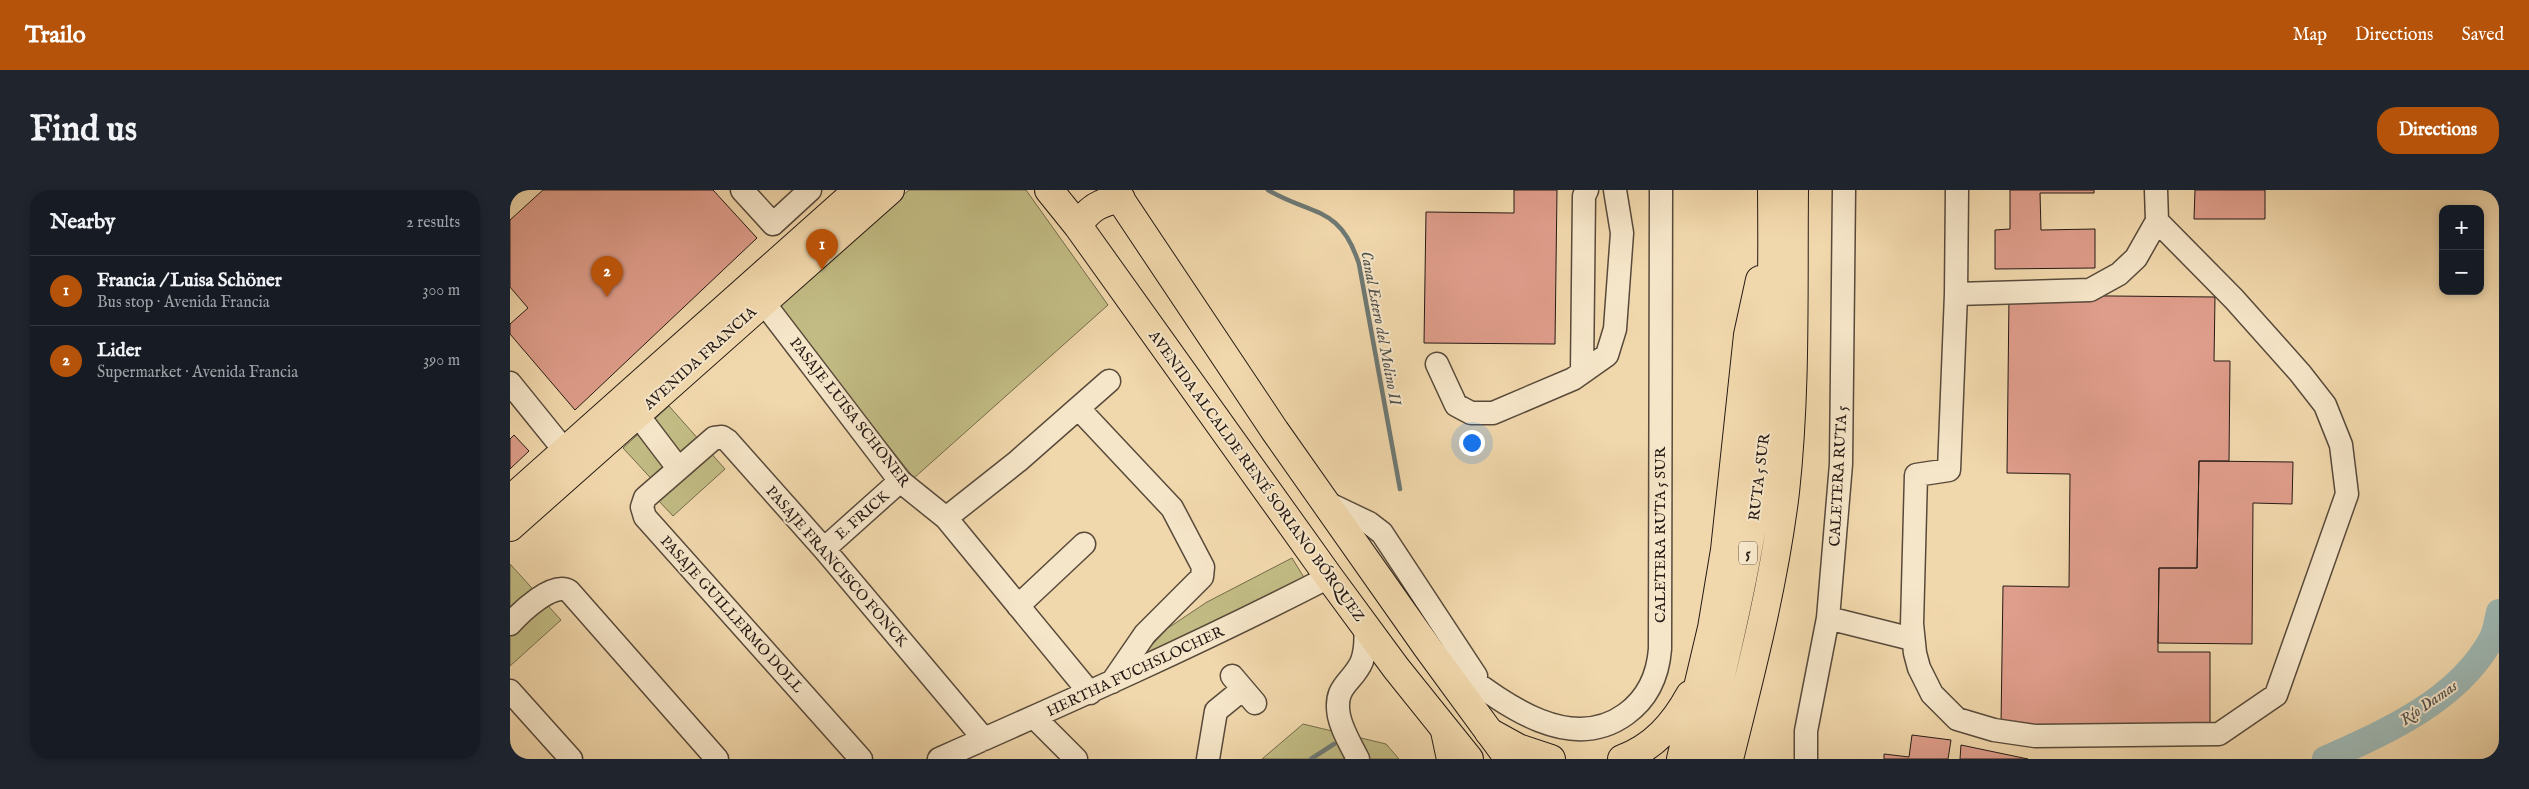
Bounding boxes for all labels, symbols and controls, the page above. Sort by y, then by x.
text: Trailo [25,20,86,51]
text: Map [2293,24,2327,47]
text: Directions [2355,24,2433,47]
text: Saved [2461,24,2504,47]
button: Directions [2377,107,2499,154]
text: Find us [30,108,137,153]
map controls [2439,205,2484,295]
button: + [2439,205,2484,250]
text: Nearby [50,209,115,236]
text: 2 results [406,213,460,233]
pin: 1 [806,229,838,270]
water label: Canal Estero del Molino II [1355,250,1405,409]
button: − [2439,250,2484,295]
pin: 2 [591,256,623,297]
text: Francia / Luisa Schöner [97,269,282,293]
text: 1 [63,281,69,301]
text: 300 m [422,281,460,301]
text: Bus stop · Avenida Francia [97,293,270,313]
street label: AVENIDA FRANCIA [639,302,761,415]
street label: AVENIDA ALCALDE RENÉ SORIANO BÓRQUEZ [1144,326,1369,626]
street label: PASAJE LUISA SCHONER [785,334,914,491]
text: Lider [97,339,141,363]
text: 2 [62,351,70,371]
text: 390 m [423,351,460,371]
text: Supermarket · Avenida Francia [97,363,298,383]
street label: CALETERA RUTA 5 [1825,405,1852,547]
your location [1459,430,1485,456]
street label: RUTA 5 SUR [1745,432,1774,522]
street label: CALETERA RUTA 5 SUR [1651,446,1670,623]
street label: PASAJE FRANCISCO FONCK [762,482,912,651]
street label: E. FRICK [831,487,893,544]
street label: PASAJE GUILLERMO DOLL [656,532,808,697]
road number: 5 [1739,542,1757,564]
street label: HERTHA FUCHSLOCHER [1044,622,1227,721]
water label: Río Damas [2397,676,2462,731]

